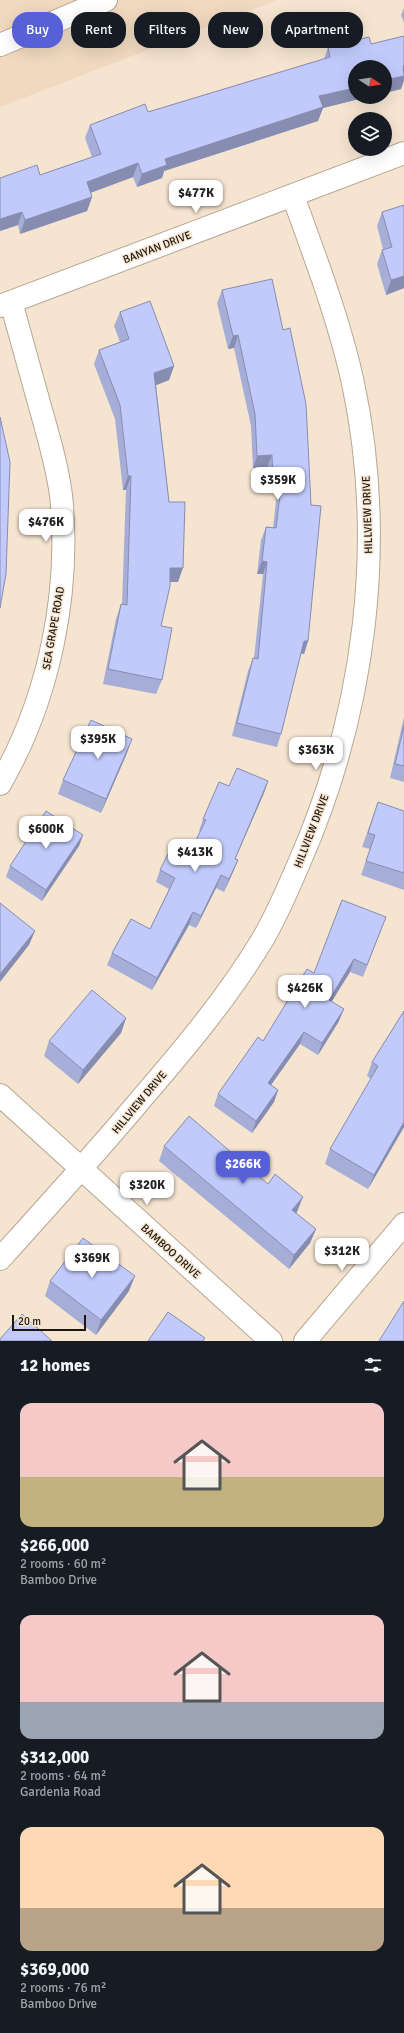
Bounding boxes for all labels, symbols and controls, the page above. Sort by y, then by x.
chip: Buy [12,12,63,48]
chip: Rent [71,12,126,48]
chip: Filters [134,12,200,48]
chip: New [208,12,263,48]
chip: Apartment [271,12,363,48]
north arrow [348,60,392,104]
map controls [348,60,392,156]
button: layers [348,112,392,156]
pin: $477K [168,180,224,214]
text: $477K [178,185,214,201]
street label: BANYAN DRIVE [121,229,193,266]
pin: $359K [250,467,306,501]
text: $359K [260,472,296,488]
street label: HILLVIEW DRIVE [360,476,375,554]
pin: $476K [18,509,74,543]
text: $476K [28,514,64,530]
street label: SEA GRAPE ROAD [40,586,67,671]
pin: $395K [70,726,126,760]
text: $395K [80,731,116,747]
pin: $363K [288,737,344,771]
text: $363K [298,742,334,758]
street label: HILLVIEW DRIVE [291,792,332,870]
pin: $600K [18,816,74,850]
text: $600K [28,821,64,837]
pin: $413K [167,839,223,873]
text: $413K [177,844,213,860]
pin: $426K [277,975,333,1009]
text: $426K [287,980,323,996]
street label: HILLVIEW DRIVE [109,1068,169,1136]
pin: $266K [215,1151,271,1185]
text: $266K [225,1156,261,1172]
pin: $320K [119,1172,175,1206]
text: $320K [129,1177,165,1193]
street label: BAMBOO DRIVE [138,1221,203,1281]
pin: $312K [314,1238,370,1272]
text: $312K [324,1243,360,1259]
pin: $369K [64,1245,120,1279]
text: $369K [74,1250,110,1266]
scale bar [12,1313,86,1332]
text: 20 m [18,1315,41,1328]
icon: filters [362,1354,384,1376]
text: 12 homes [20,1355,90,1376]
icon: home [166,1429,238,1501]
text: $266,000 [20,1535,89,1556]
text: 2 rooms · 60 m² [20,1556,106,1572]
text: Bamboo Drive [20,1572,97,1588]
icon: home [166,1641,238,1713]
text: $312,000 [20,1747,89,1768]
text: 2 rooms · 64 m² [20,1768,106,1784]
text: Gardenia Road [20,1784,101,1800]
icon: home [166,1853,238,1925]
text: $369,000 [20,1959,89,1980]
text: 2 rooms · 76 m² [20,1980,106,1996]
text: Bamboo Drive [20,1996,97,2012]

